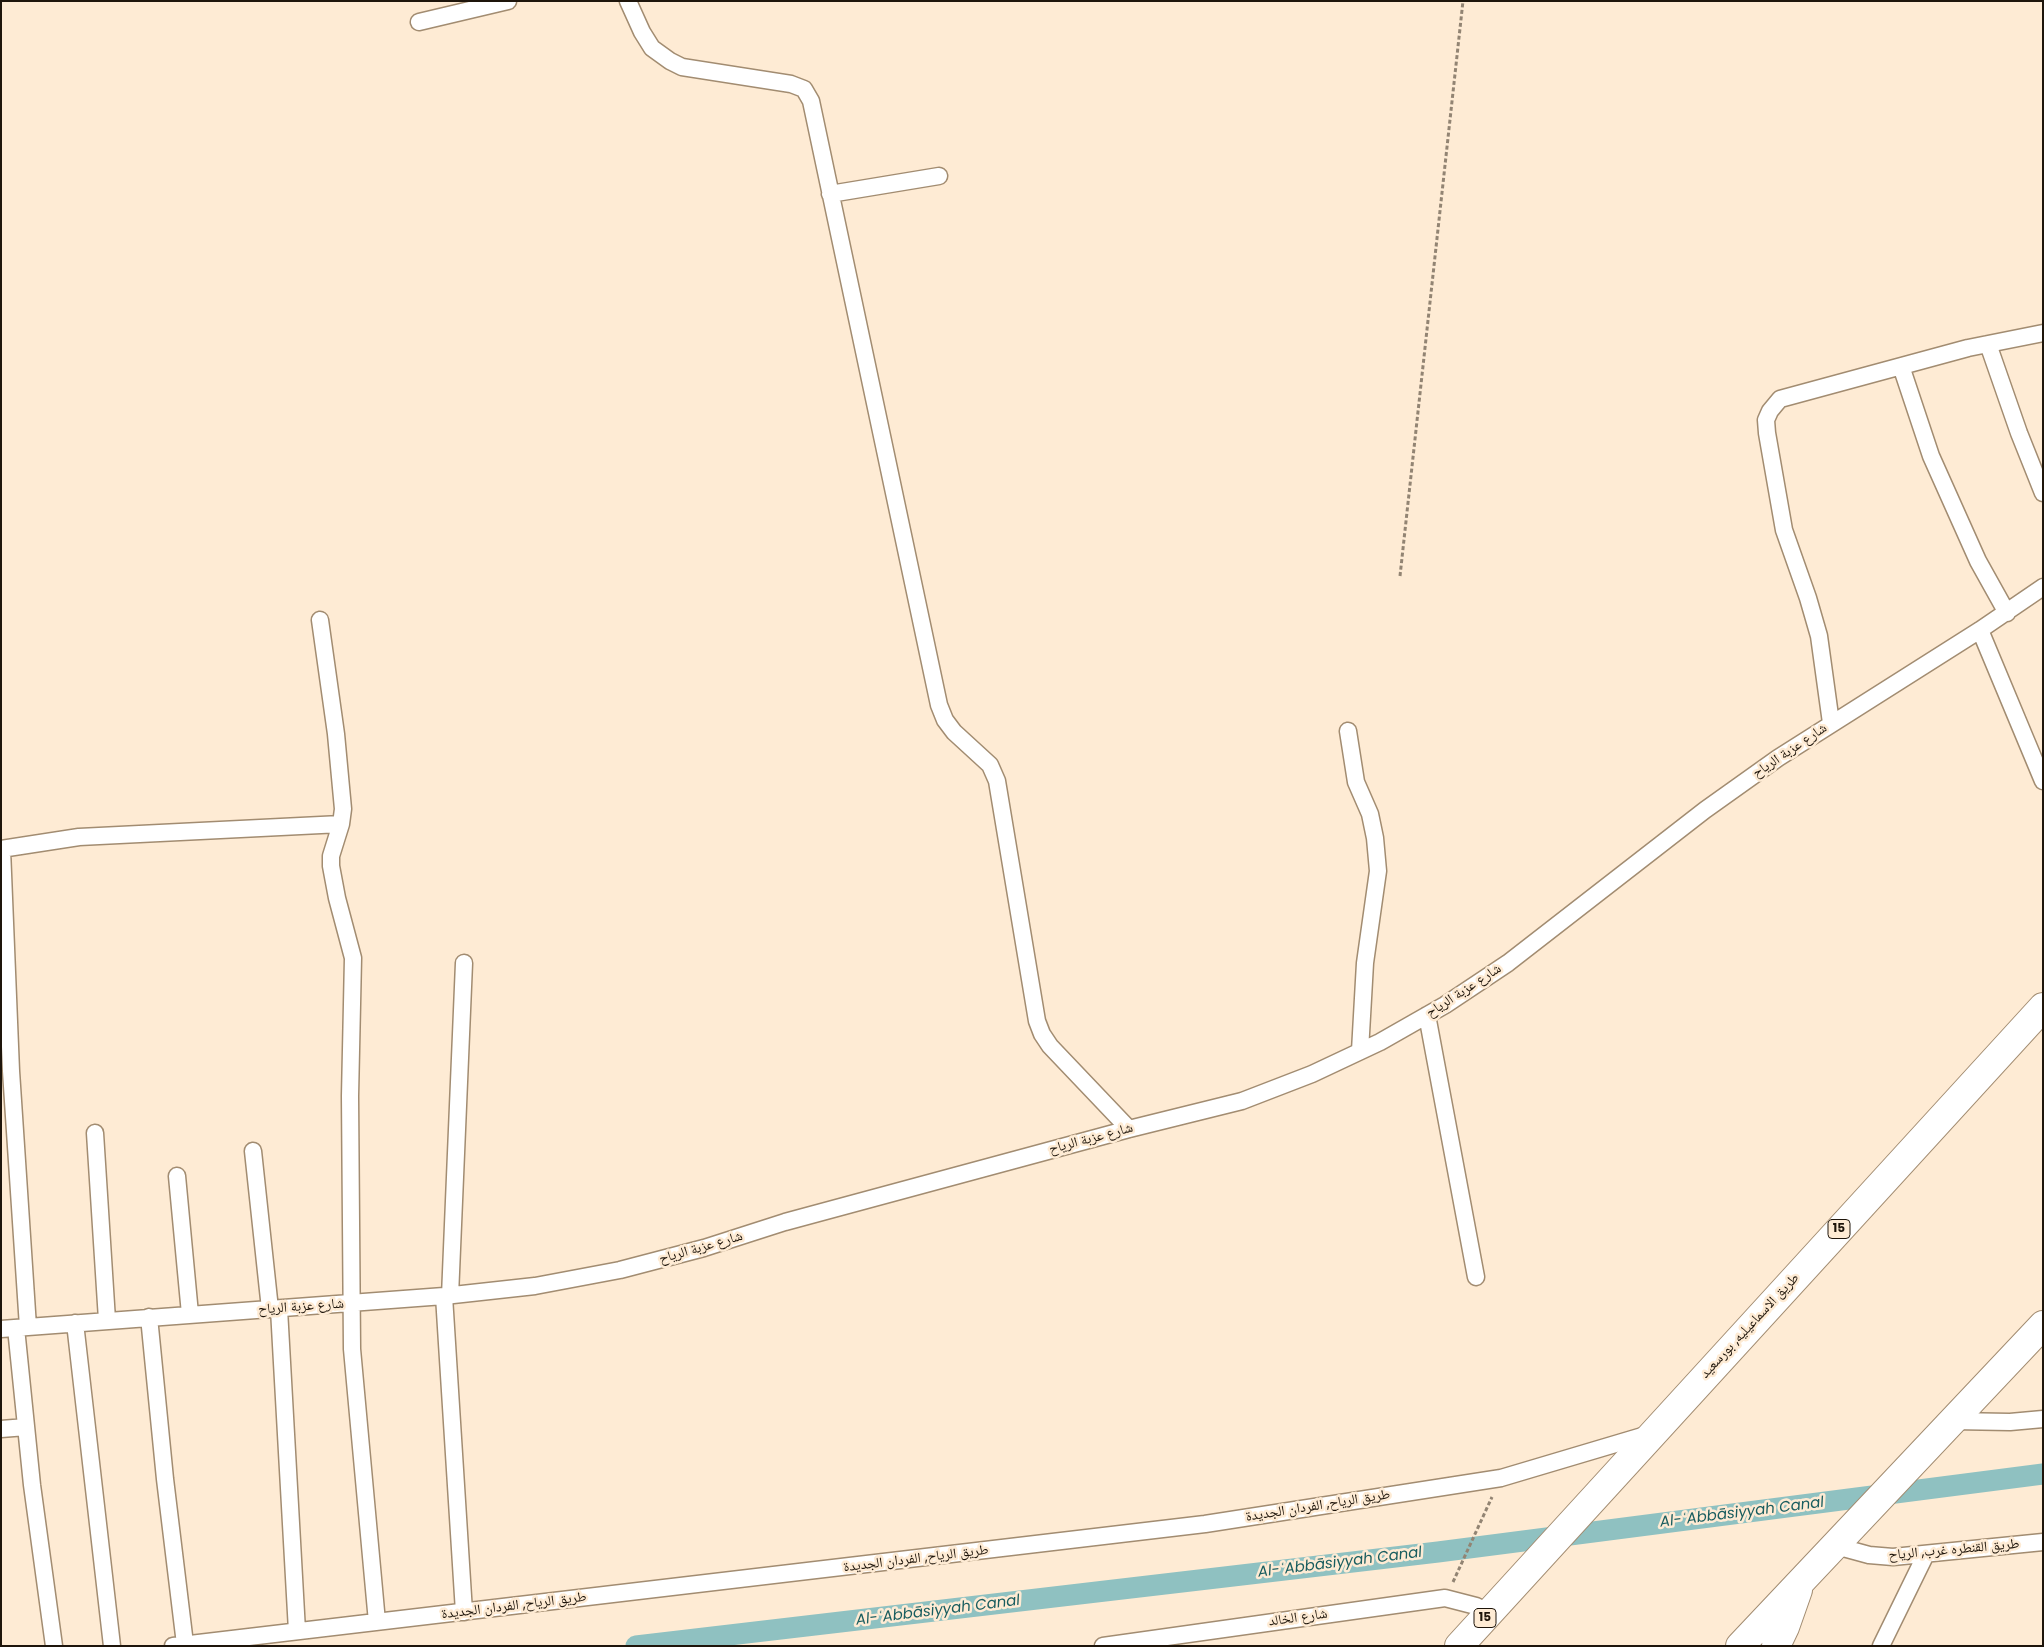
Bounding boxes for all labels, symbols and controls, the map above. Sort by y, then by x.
street label: شارع عزبة الرياح [1750,720,1830,782]
street label: شارع عزبة الرياح [1423,960,1505,1022]
street label: شارع عزبة الرياح [1047,1120,1135,1158]
road number: 15 [1828,1220,1850,1238]
street label: شارع عزبة الرياح [657,1228,745,1268]
street label: طريق الاسماعيليه, بورسعيد [1697,1270,1803,1382]
street label: شارع عزبة الرياح [257,1296,345,1318]
street label: طريق الرياح, الفردان الجديدة [1245,1486,1391,1526]
water label: Al-ʿAbbāsiyyah Canal [1659,1494,1825,1532]
street label: طريق القنطره غرب, الرياح [1888,1536,2020,1564]
street label: طريق الرياح, الفردان الجديدة [843,1542,989,1576]
water label: Al-ʿAbbāsiyyah Canal [1257,1544,1423,1582]
street label: طريق الرياح, الفردان الجديدة [441,1589,587,1623]
water label: Al-ʿAbbāsiyyah Canal [855,1592,1021,1630]
street label: شارع الخالد [1268,1606,1328,1630]
road number: 15 [1474,1609,1496,1628]

